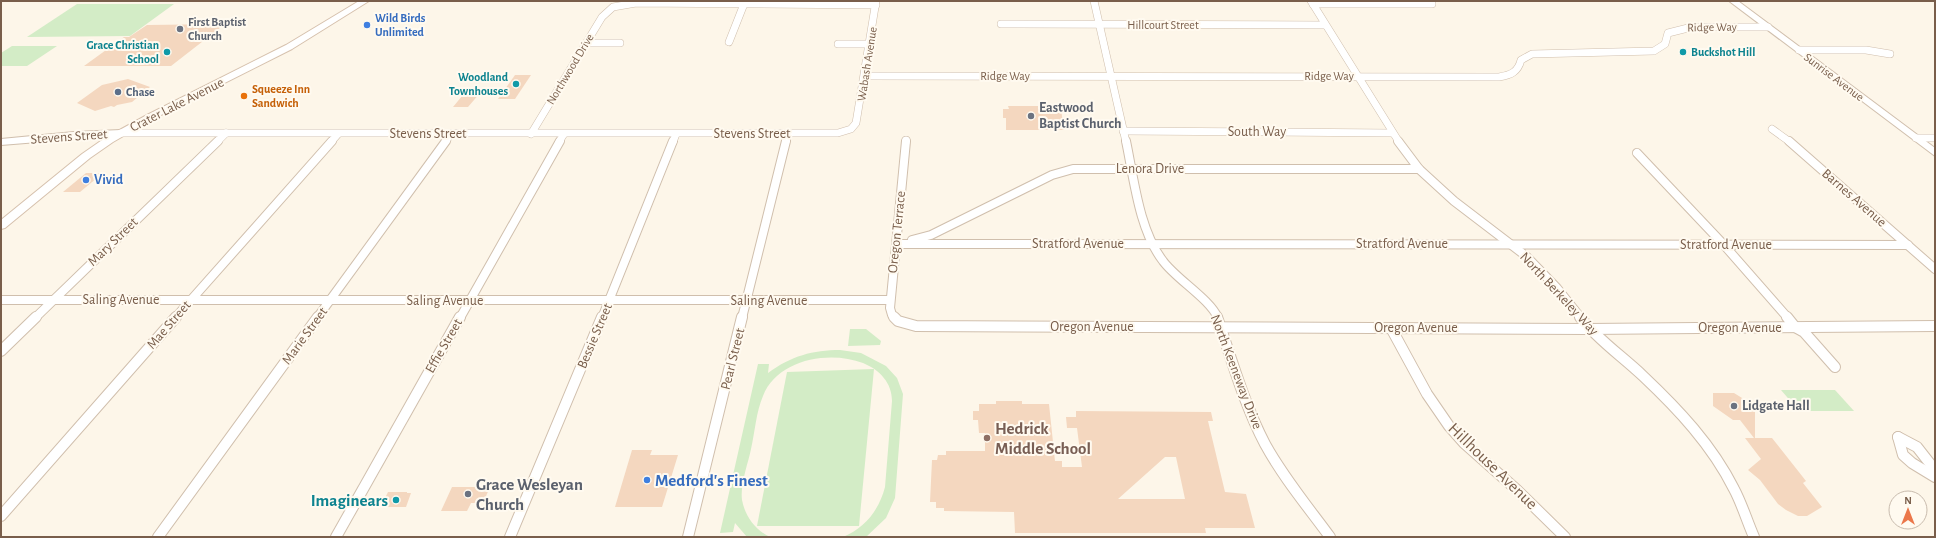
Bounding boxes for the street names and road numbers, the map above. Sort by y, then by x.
street label: Hillcourt Street [1127,19,1199,31]
street label: Ridge Way [1687,21,1737,34]
street label: Wabash Avenue [855,26,879,102]
street label: Northwood Drive [544,31,596,107]
street label: Sunrise Avenue [1802,51,1866,103]
street label: Ridge Way [980,70,1030,83]
street label: Ridge Way [1304,70,1354,83]
street label: Crater Lake Avenue [128,75,226,135]
street label: South Way [1228,125,1286,139]
street label: Stevens Street [30,127,109,147]
street label: Stevens Street [389,127,467,141]
street label: Stevens Street [713,127,791,141]
street label: Lenora Drive [1116,162,1184,176]
street label: Barnes Avenue [1819,166,1889,230]
street label: Oregon Terrace [886,190,908,274]
street label: Mary Street [85,215,141,269]
street label: Stratford Avenue [1032,237,1124,251]
street label: Stratford Avenue [1356,237,1448,251]
street label: Stratford Avenue [1680,238,1772,252]
street label: North Berkeley Way [1517,250,1601,338]
street label: Saling Avenue [83,293,159,307]
street label: Saling Avenue [407,294,483,308]
street label: Saling Avenue [731,294,807,308]
street label: Mae Street [144,298,194,352]
street label: Bessie Street [575,301,615,371]
street label: Marie Street [280,304,331,367]
street label: North Keeneway Drive [1208,313,1264,431]
street label: Effie Street [423,316,465,376]
street label: Oregon Avenue [1050,320,1134,334]
street label: Oregon Avenue [1374,321,1458,335]
street label: Oregon Avenue [1698,321,1782,335]
street label: Pearl Street [719,326,748,391]
street label: Hillhouse Avenue [1445,419,1541,513]

